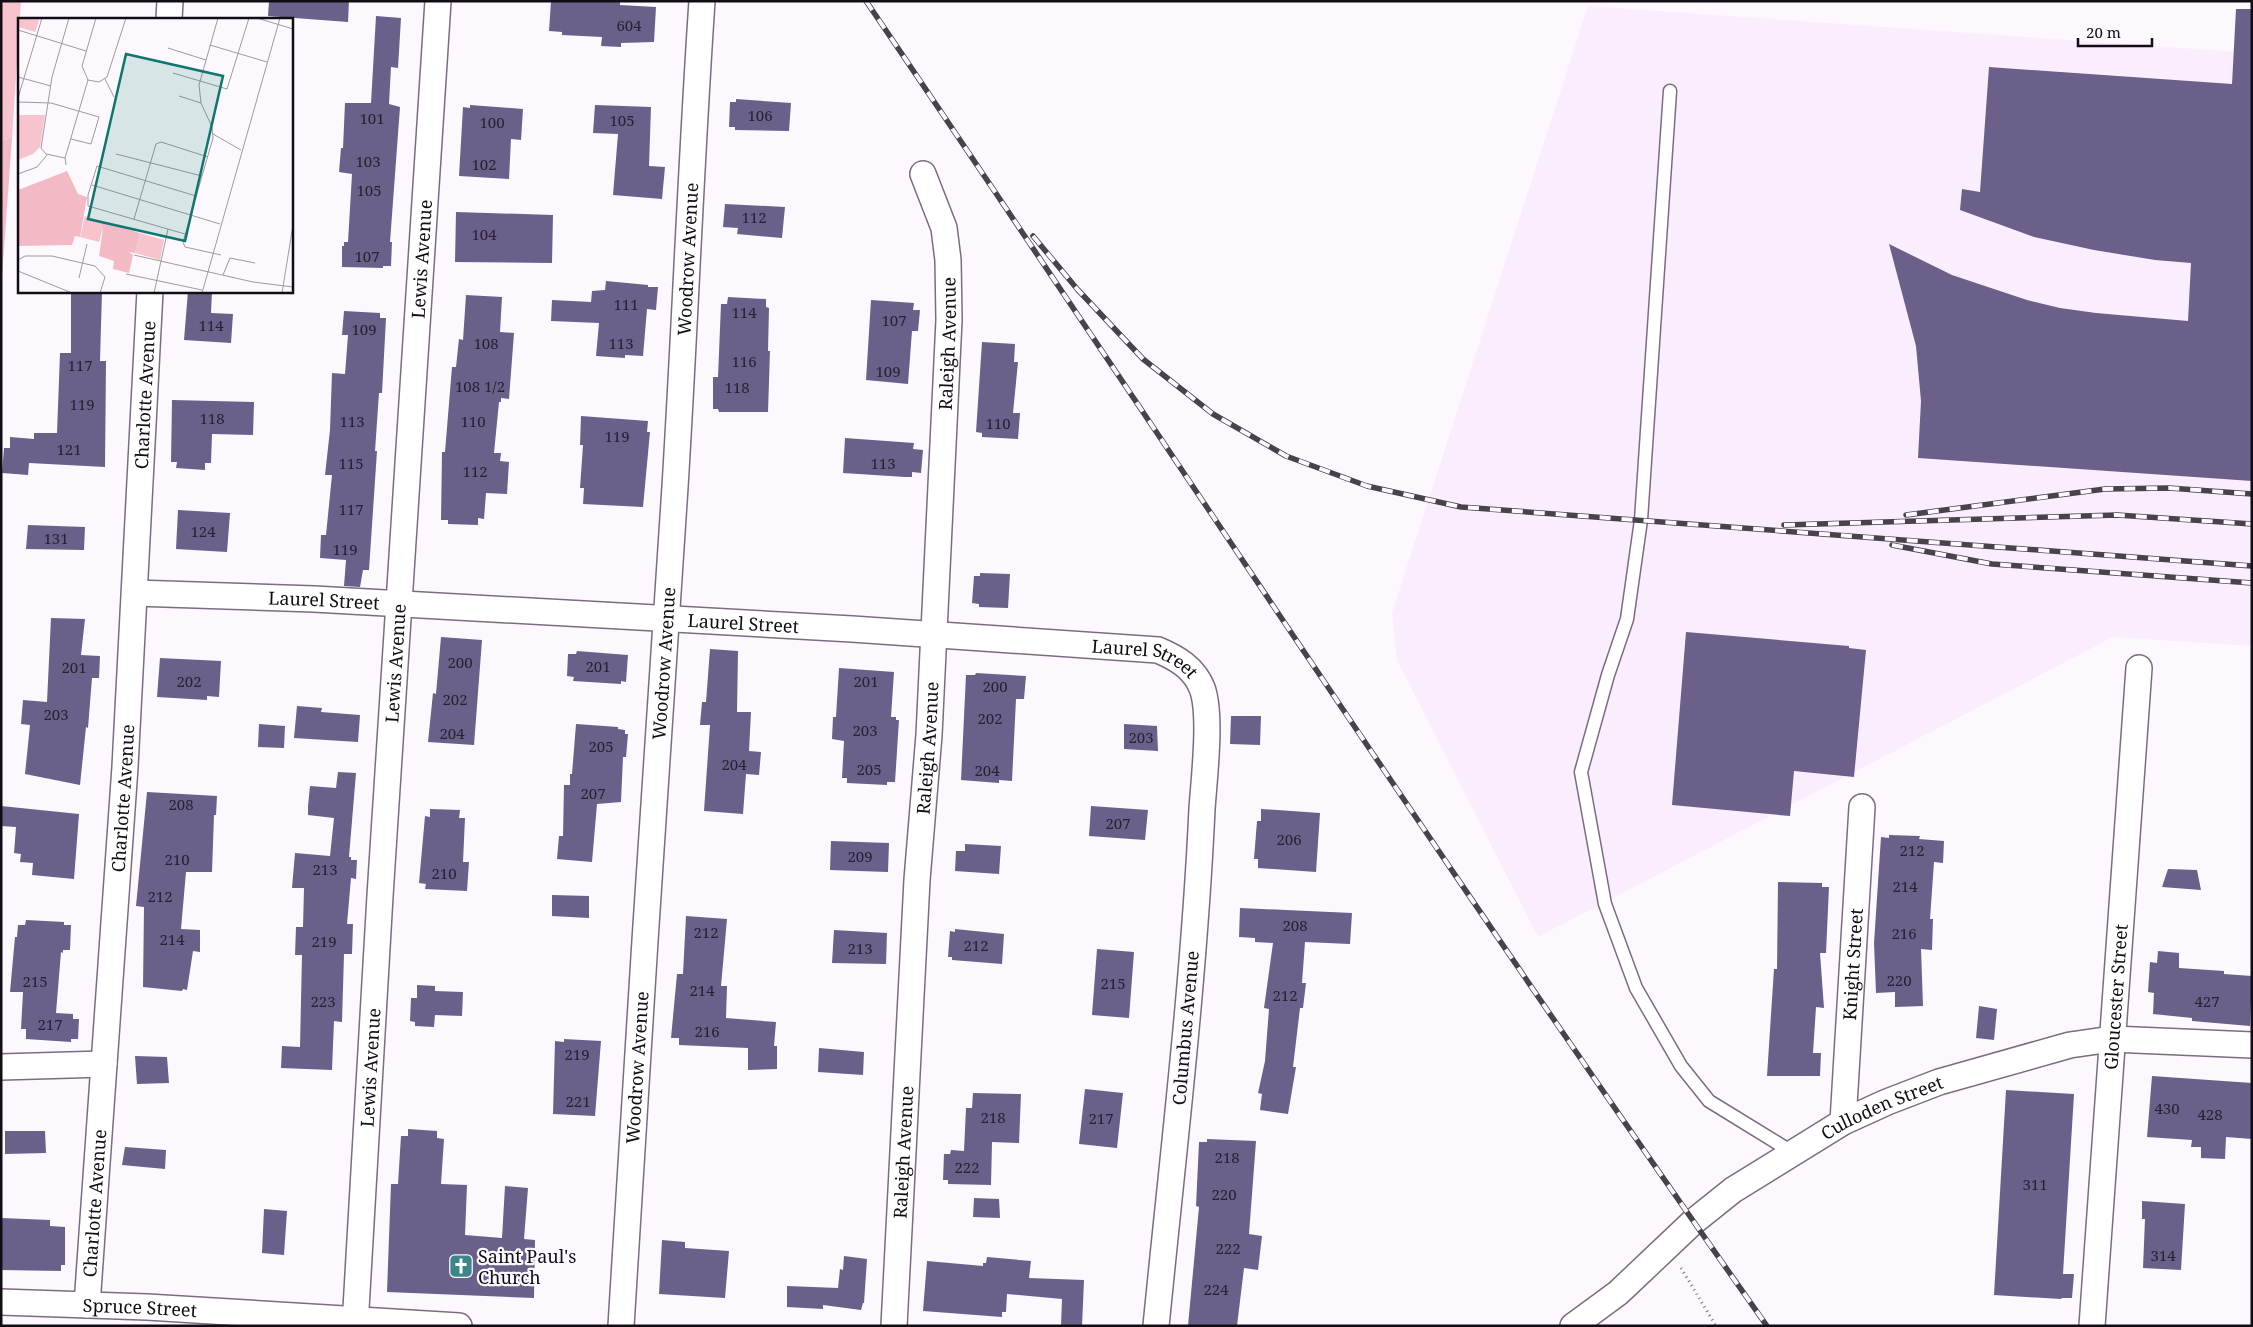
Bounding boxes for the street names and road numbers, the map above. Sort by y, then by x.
street label: Woodrow Avenue [671,182,703,336]
street label: Lewis Avenue [405,199,437,319]
street label: Raleigh Avenue [933,277,961,411]
street label: Charlotte Avenue [129,320,160,470]
street label: Laurel Street [268,585,380,615]
street label: Woodrow Avenue [646,586,680,741]
street label: Lewis Avenue [379,603,411,724]
street label: Laurel Street [687,608,800,638]
street label: Laurel Street [1091,633,1204,683]
street label: Raleigh Avenue [910,681,944,815]
street label: Charlotte Avenue [106,724,139,873]
street label: Knight Street [1837,907,1868,1021]
street label: Gloucester Street [2098,923,2133,1071]
street label: Columbus Avenue [1166,950,1204,1106]
street label: Woodrow Avenue [620,990,654,1145]
street label: Lewis Avenue [355,1007,385,1128]
street label: Culloden Street [1816,1070,1946,1145]
street label: Raleigh Avenue [888,1085,918,1219]
street label: Charlotte Avenue [77,1128,111,1278]
street label: Spruce Street [82,1293,198,1322]

